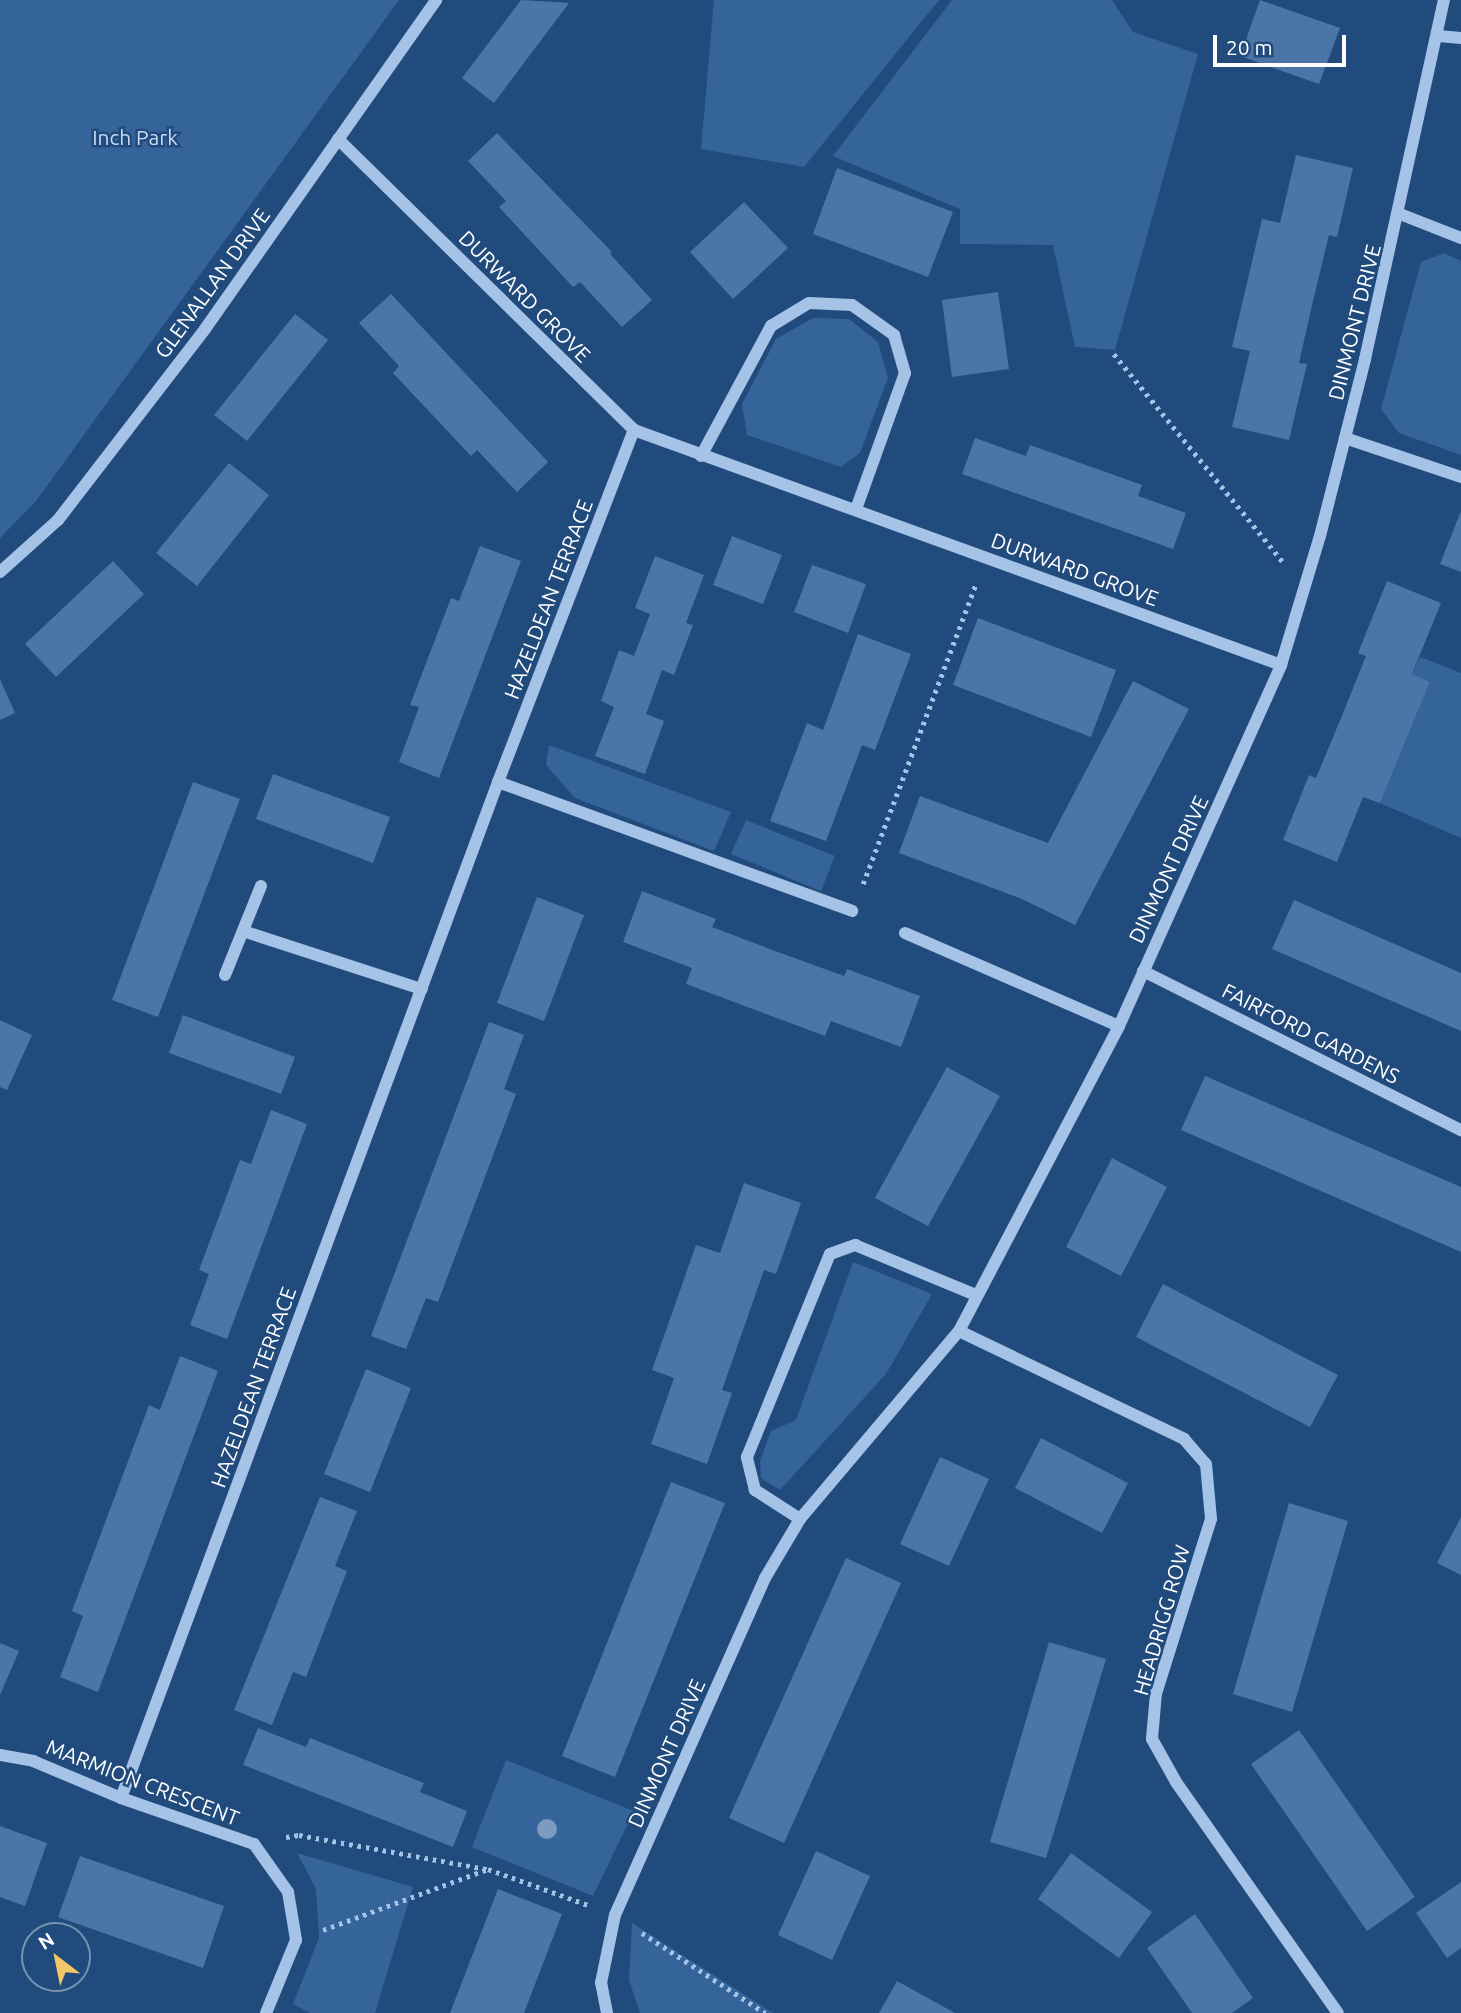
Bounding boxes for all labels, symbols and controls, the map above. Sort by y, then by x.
scale bar [1216,21,1349,65]
text: 20 m [1226,35,1273,59]
park label: Inch Park [92,124,178,150]
street label: GLENALLAN DRIVE [149,203,275,363]
street label: DURWARD GROVE [454,225,596,367]
street label: DINMONT DRIVE [1322,242,1386,402]
street label: HAZELDEAN TERRACE [498,496,598,702]
street label: DURWARD GROVE [988,527,1162,611]
street label: DINMONT DRIVE [1123,791,1213,947]
street label: FAIRFORD GARDENS [1218,977,1404,1089]
street label: HAZELDEAN TERRACE [205,1283,301,1491]
street label: HEADRIGG ROW [1128,1542,1194,1698]
street label: DINMONT DRIVE [622,1675,710,1831]
street label: MARMION CRESCENT [43,1734,243,1830]
north arrow [21,1922,91,1992]
text: N [34,1928,58,1954]

